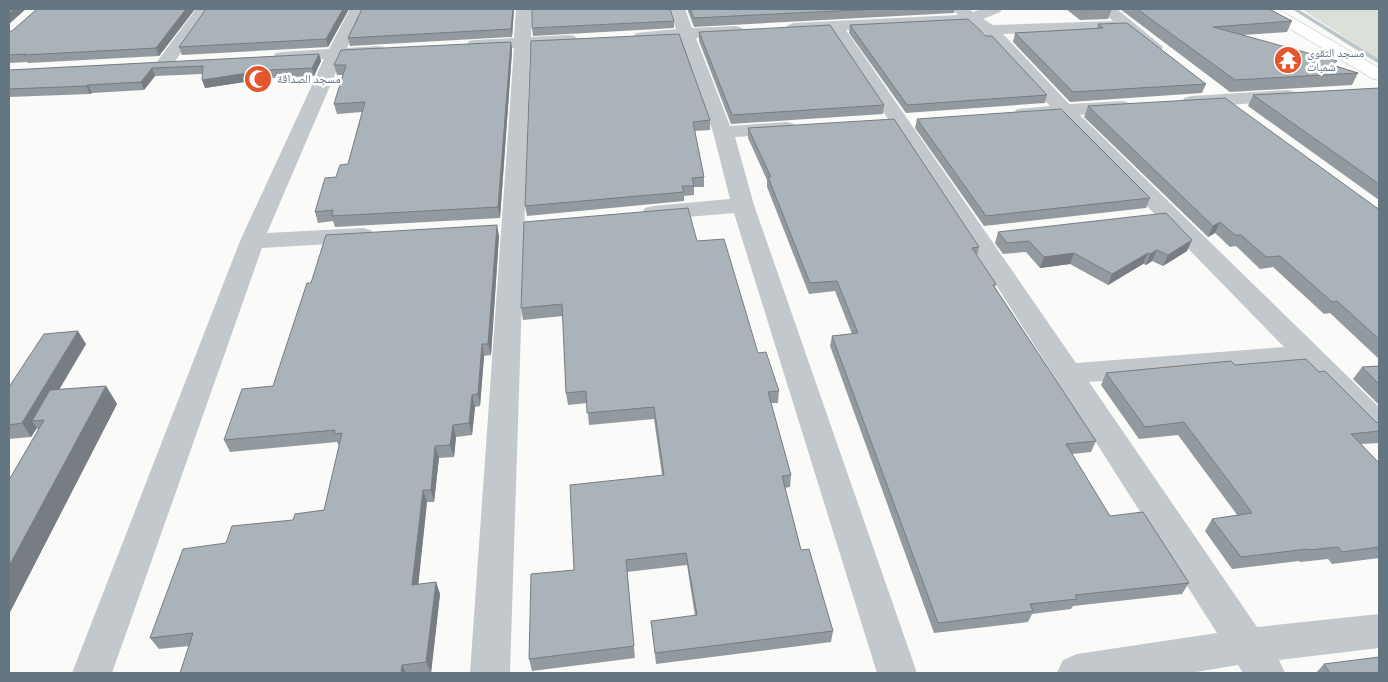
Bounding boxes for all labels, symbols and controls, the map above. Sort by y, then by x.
temple icon: مسجد التقوى شمبات [1273,45,1303,75]
place label: مسجد التقوى شمبات [1307,46,1364,74]
mosque icon: مسجد الصداقة [243,64,273,94]
place label: مسجد الصداقة [277,72,341,86]

